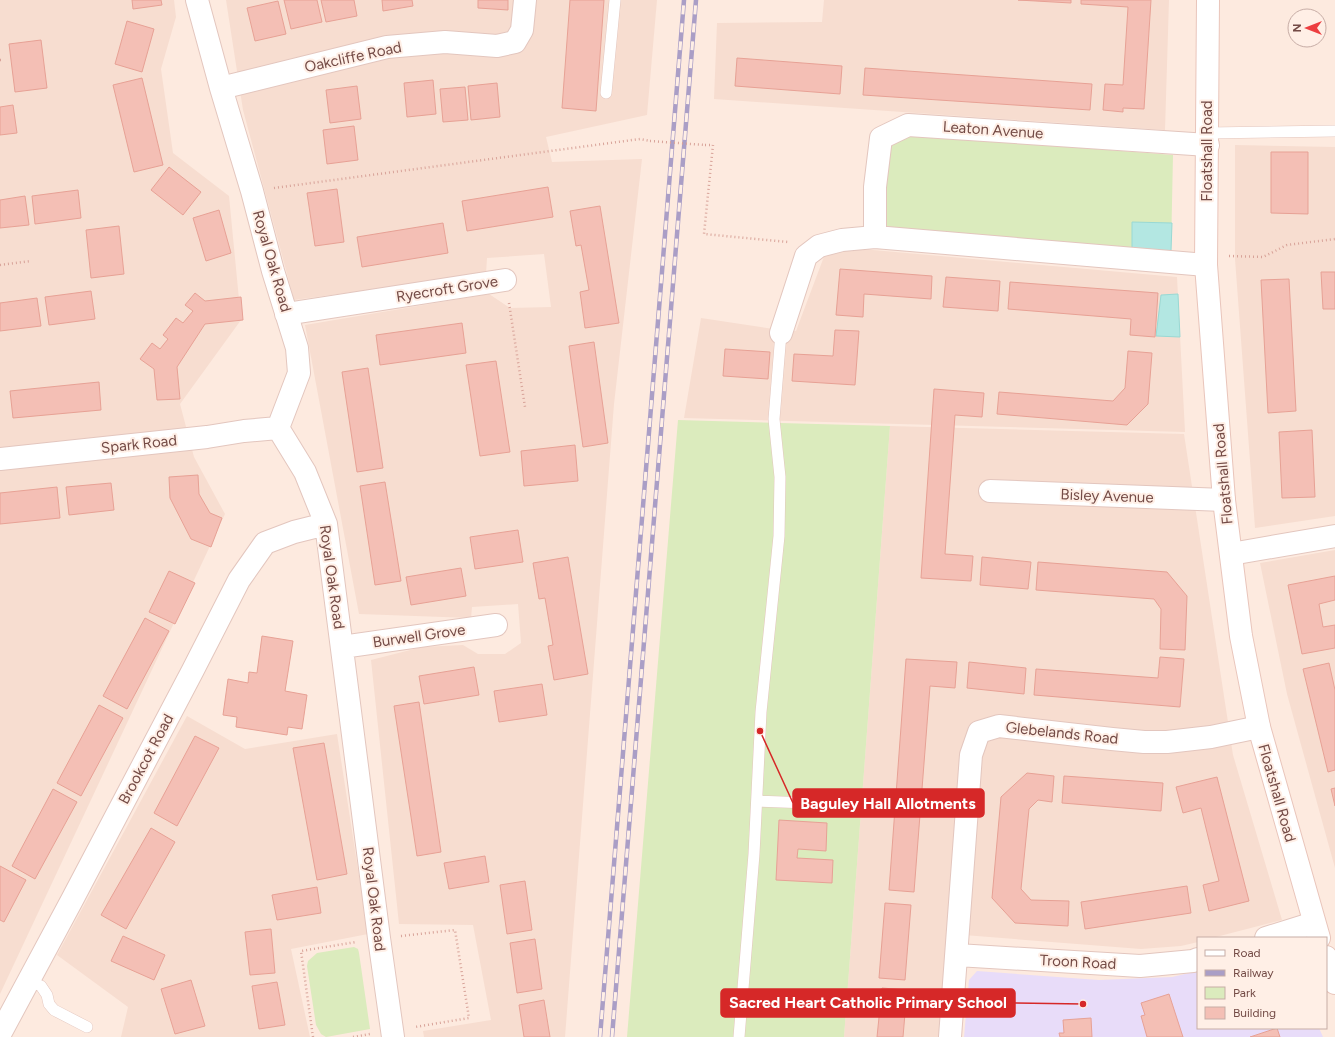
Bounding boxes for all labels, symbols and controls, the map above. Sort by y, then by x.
north arrow [1287,8,1327,48]
text: N [1291,24,1304,32]
street label: Oakcliffe Road [303,38,403,76]
street label: Floatshall Road [1198,100,1216,202]
street label: Leaton Avenue [942,118,1044,142]
street label: Royal Oak Road [249,208,295,314]
street label: Ryecroft Grove [395,272,499,306]
street label: Floatshall Road [1210,423,1236,525]
street label: Spark Road [100,431,178,457]
street label: Bisley Avenue [1060,485,1154,507]
street label: Royal Oak Road [316,524,348,630]
street label: Burwell Grove [371,621,467,651]
street label: Brookcot Road [115,711,177,807]
street label: Glebelands Road [1005,718,1119,748]
street label: Floatshall Road [1254,742,1300,844]
callout: Baguley Hall Allotments [793,789,984,817]
text: Baguley Hall Allotments [800,794,976,813]
street label: Royal Oak Road [359,846,389,952]
legend [1197,937,1327,1029]
text: Road [1233,946,1261,960]
street label: Troon Road [1039,951,1117,973]
text: Railway [1233,966,1274,980]
text: Park [1233,986,1256,1000]
callout: Sacred Heart Catholic Primary School [721,989,1015,1017]
text: Sacred Heart Catholic Primary School [729,993,1007,1012]
text: Building [1233,1006,1276,1020]

